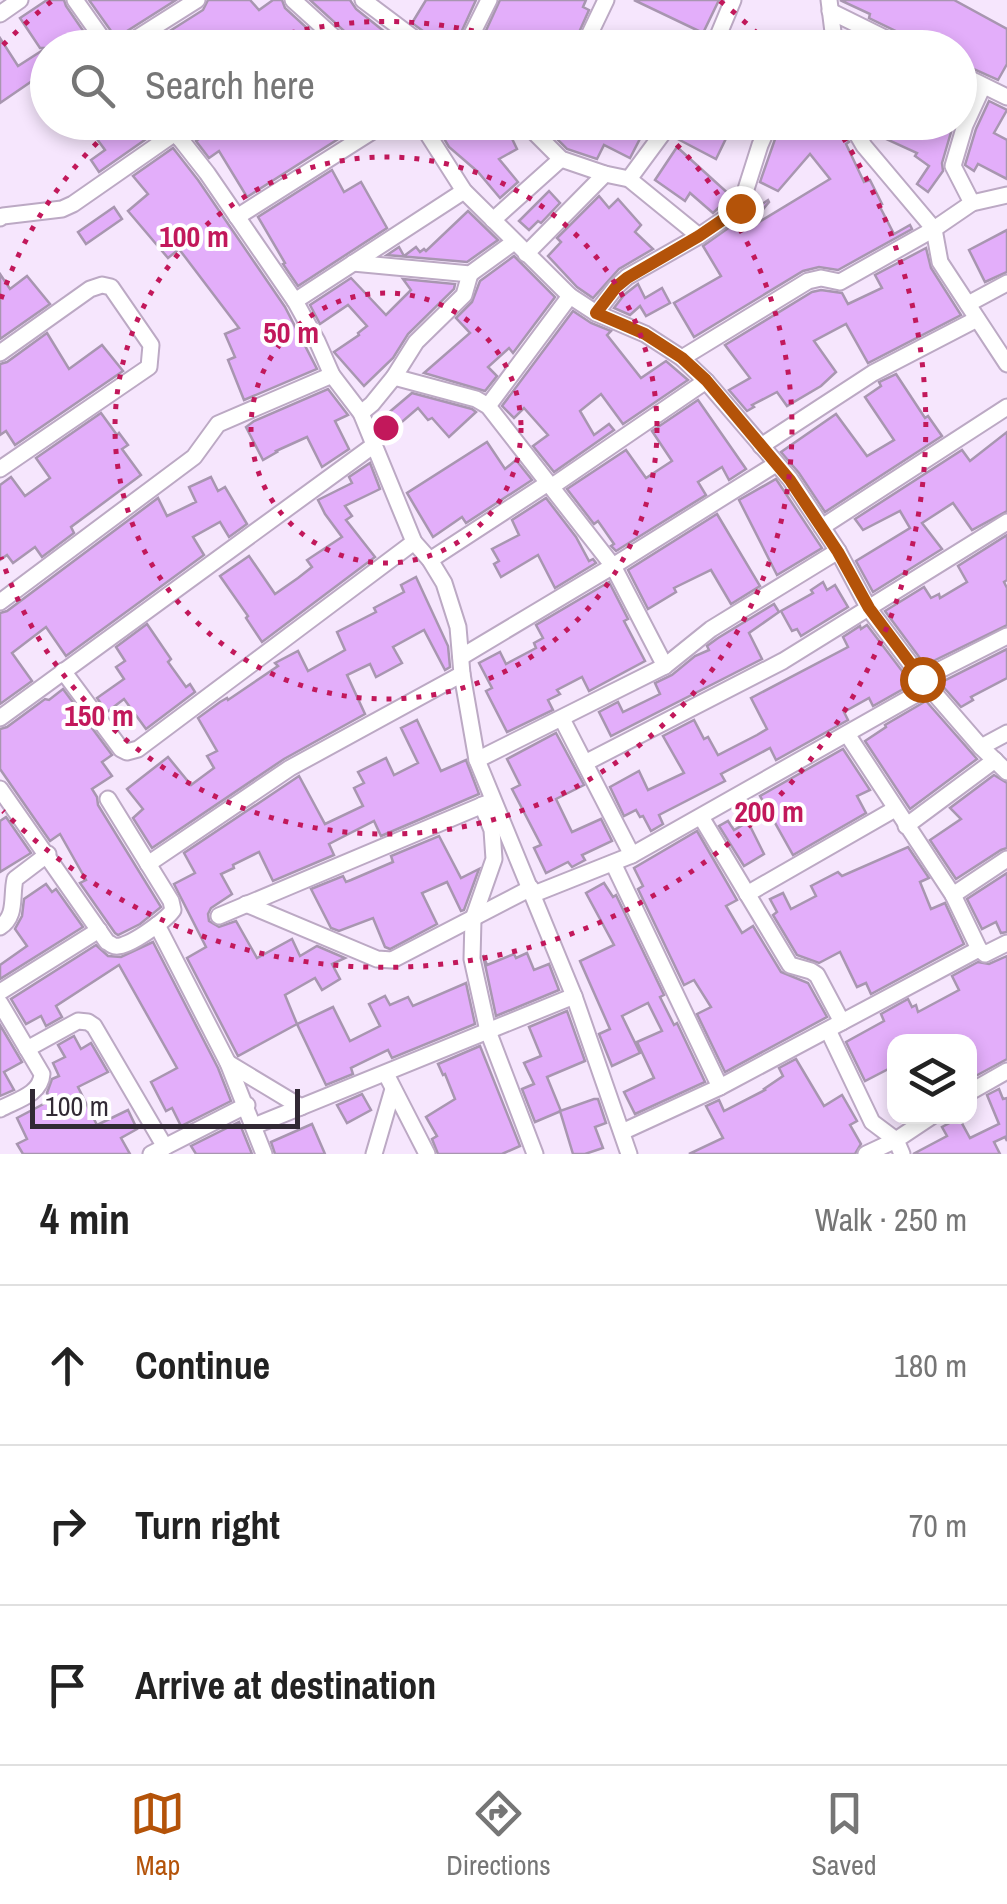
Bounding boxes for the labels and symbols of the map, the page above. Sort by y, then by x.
route end [718,186,764,232]
text: 100 m [159,216,229,256]
text: 50 m [263,312,319,352]
centre of rings [368,410,404,446]
route start [900,657,946,703]
text: 150 m [64,695,134,735]
text: 200 m [734,791,804,831]
scale bar [30,1084,300,1128]

